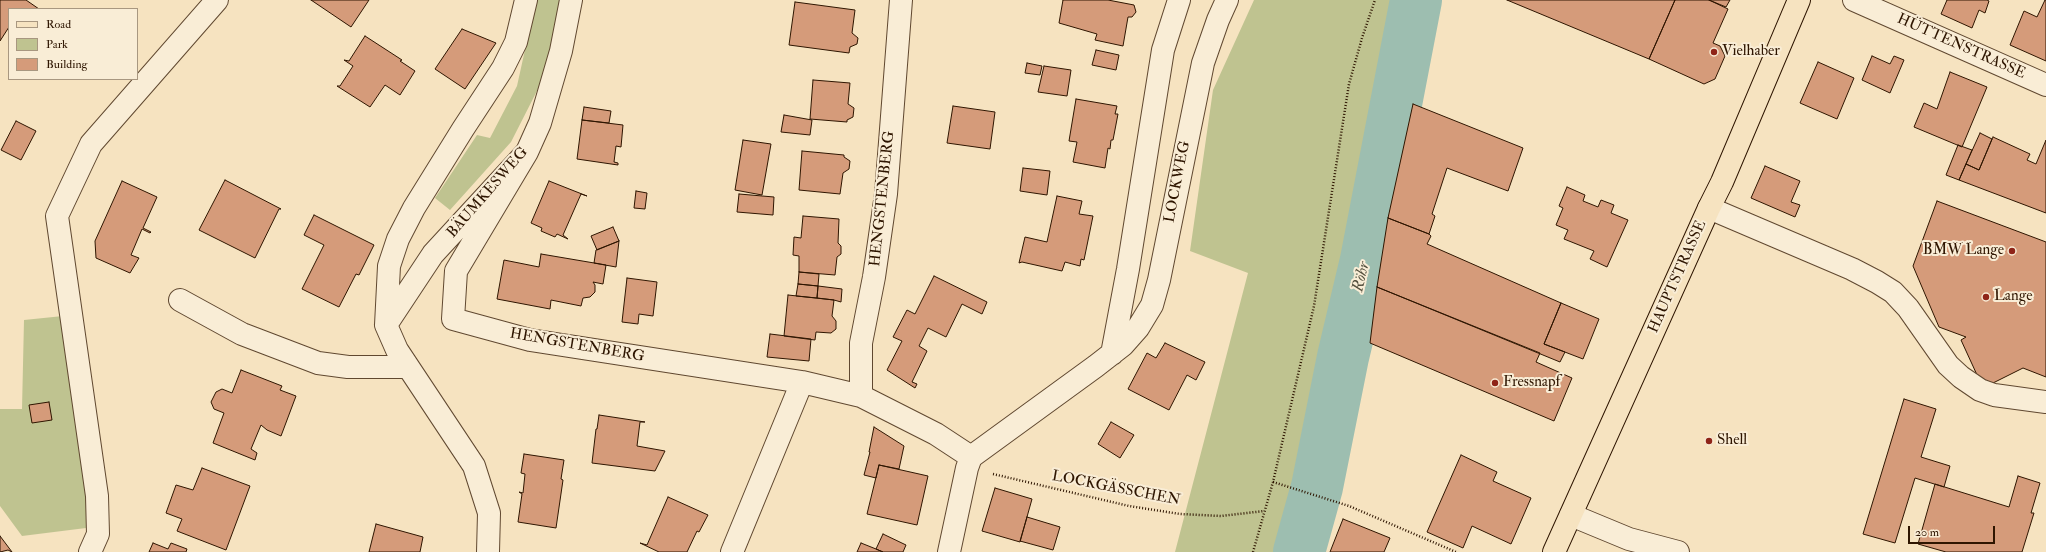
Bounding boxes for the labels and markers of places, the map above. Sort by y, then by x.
place label: Vielhaber [1722,43,1780,61]
marker: Vielhaber [1709,47,1719,57]
place label: BMW Lange [1923,242,2004,260]
marker: BMW Lange [2007,246,2017,256]
place label: Lange [1994,288,2032,306]
marker: Lange [1981,292,1991,302]
place label: Fressnapf [1503,374,1560,392]
marker: Fressnapf [1490,378,1500,388]
place label: Shell [1717,432,1747,450]
marker: Shell [1704,436,1714,446]

